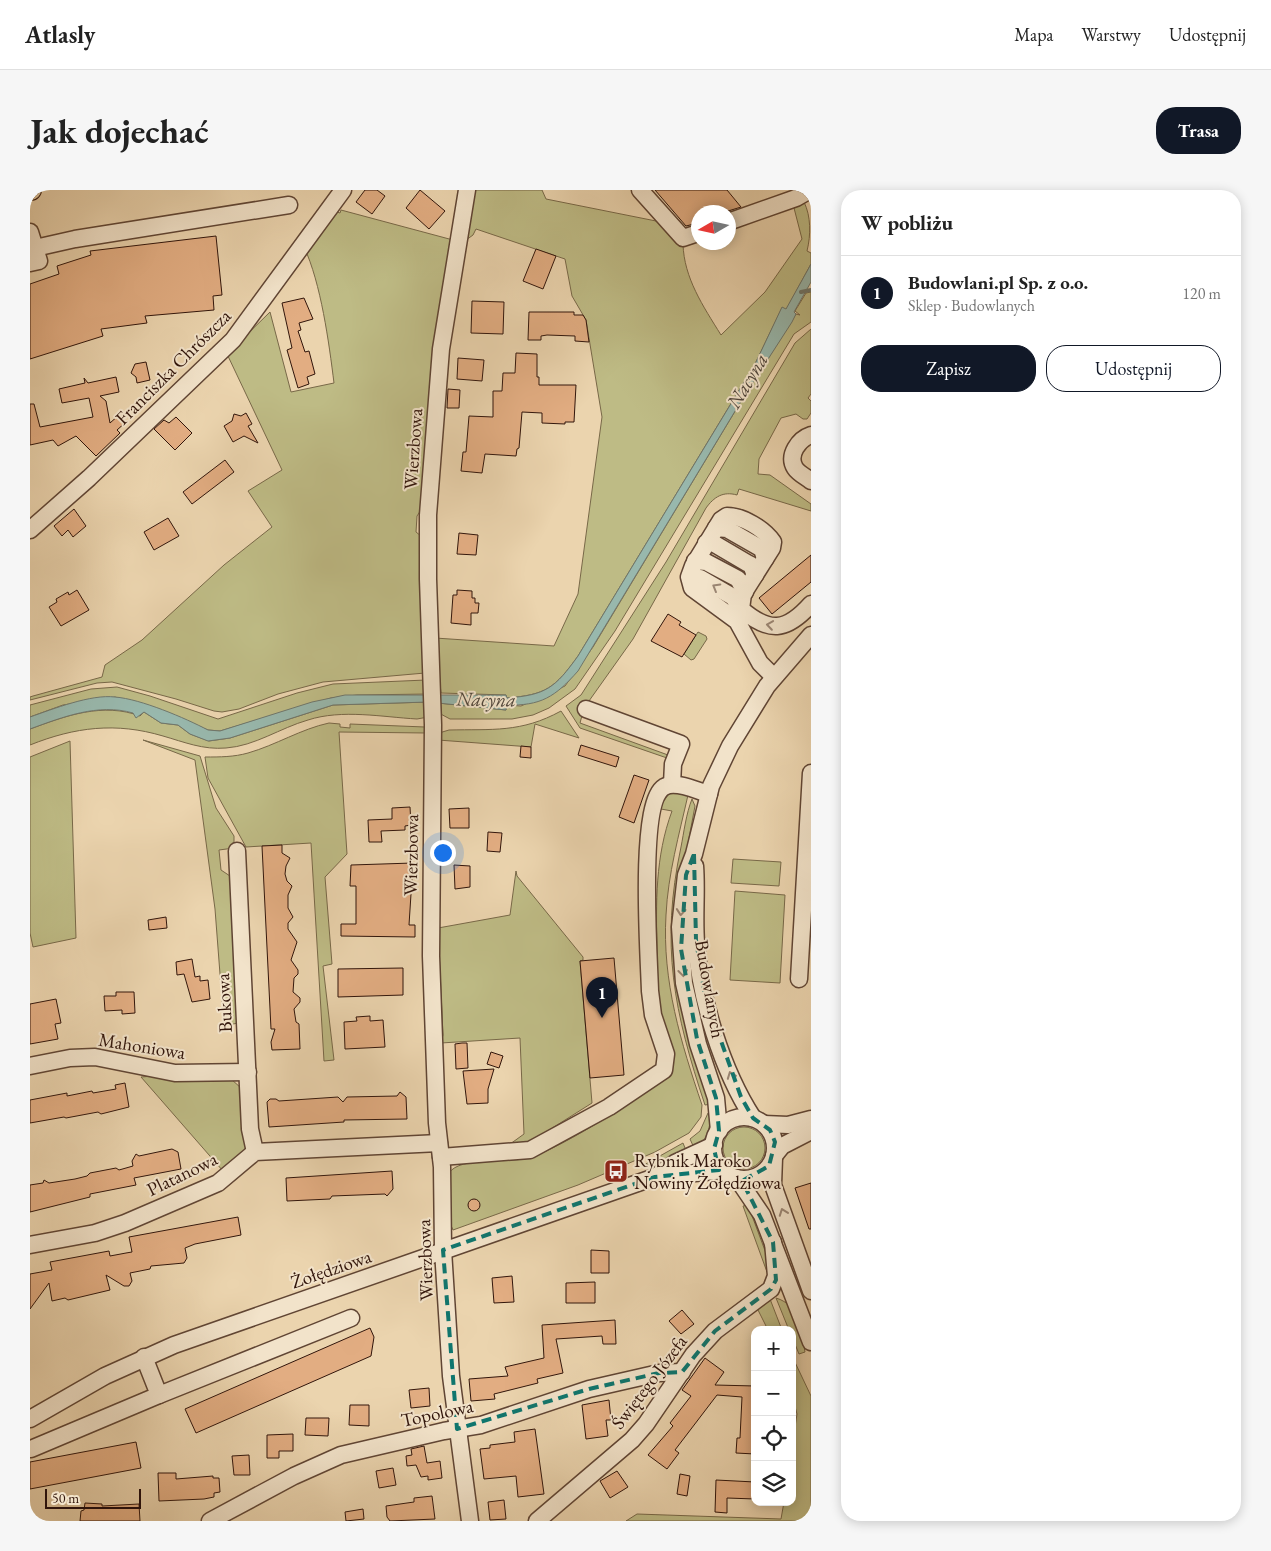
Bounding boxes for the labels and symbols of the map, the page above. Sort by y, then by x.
north arrow [691,205,736,250]
street label: Franciszka Chrószcza [110,303,237,430]
water label: Nacyna [720,349,774,414]
street label: Wierzbowa [398,407,428,491]
one-way arrow [712,583,721,593]
one-way arrow [766,621,775,631]
water label: Nacyna [455,685,516,713]
street label: Wierzbowa [398,813,424,896]
your location [430,840,456,866]
one-way arrow [676,908,687,916]
street label: Budowlanych [689,938,731,1040]
one-way arrow [677,969,688,977]
street label: Bukowa [210,972,238,1033]
pin: 1 [586,977,618,1018]
street label: Mahoniowa [97,1027,188,1065]
one-way arrow [727,1071,737,1079]
street label: Platanowa [143,1146,222,1202]
place label: Rybnik Maroko Nowiny Żołędziowa [634,1148,781,1195]
bus stop icon: Rybnik Maroko Nowiny Żołędziowa [603,1158,629,1184]
one-way arrow [779,1208,789,1217]
street label: Wierzbowa [411,1218,439,1301]
street label: Żołędziowa [287,1243,375,1294]
street label: Świętego Józefa [605,1329,693,1434]
street label: Topolowa [399,1393,476,1433]
scale bar [45,1486,141,1509]

